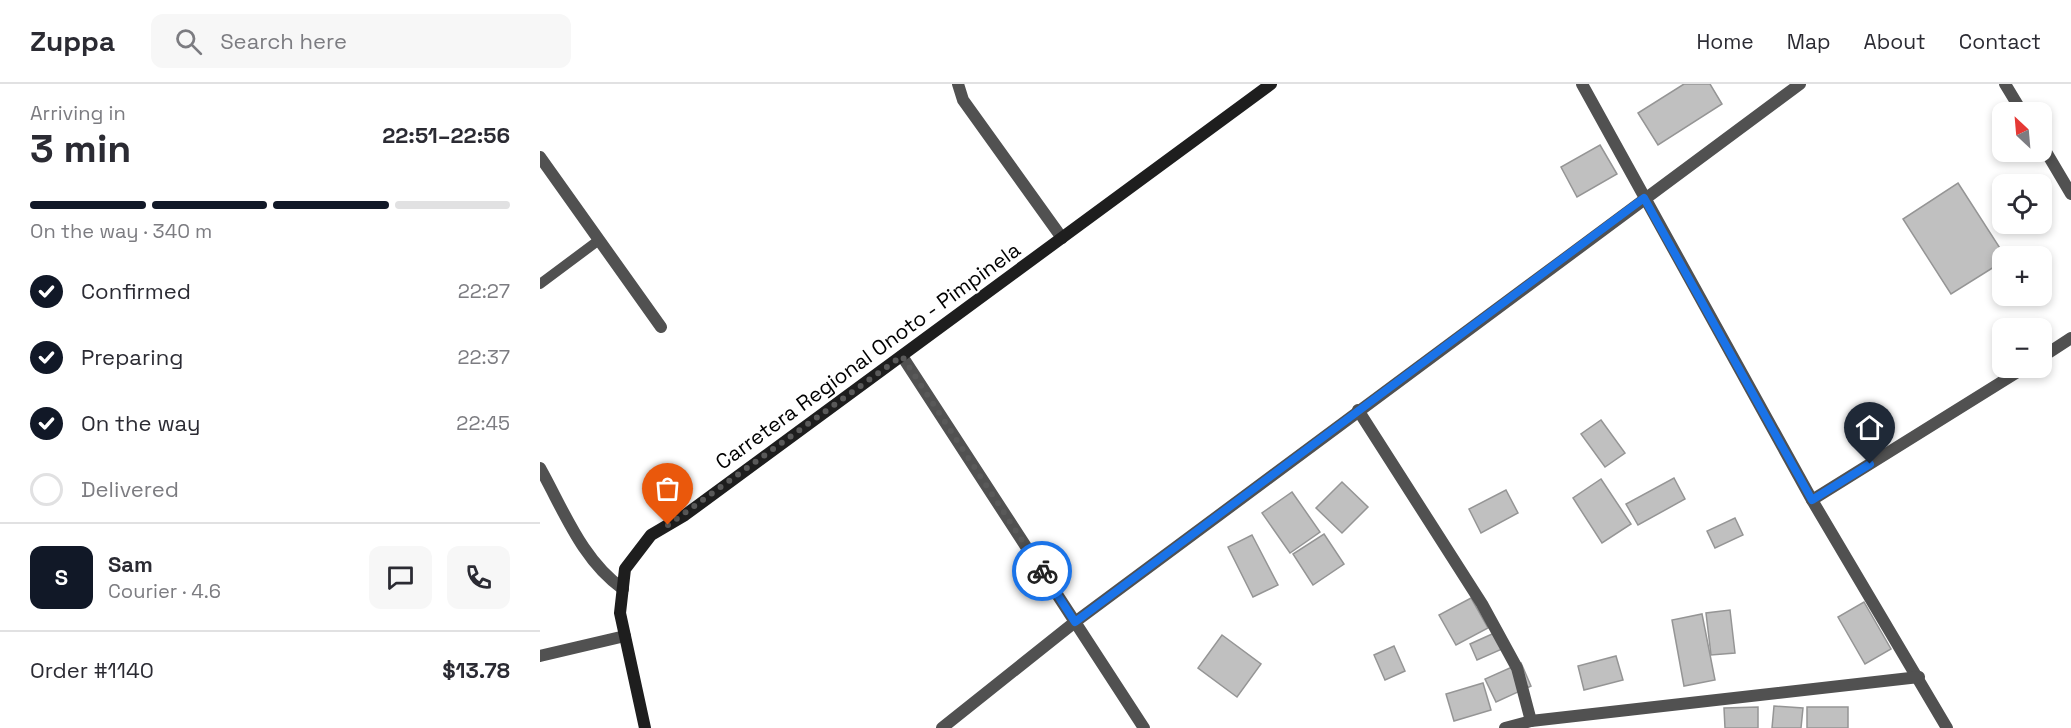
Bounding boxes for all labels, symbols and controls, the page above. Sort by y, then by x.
search box [151,14,571,68]
text: Zuppa [30,23,115,59]
icon: search [172,25,205,58]
text: Search here [220,27,347,55]
text: Home [1696,28,1754,55]
text: Map [1787,28,1831,55]
text: About [1864,28,1926,55]
text: Contact [1959,28,2041,55]
text: Arriving in [30,100,126,126]
north arrow [1992,102,2052,162]
map controls [1992,102,2052,378]
text: 22:51–22:56 [382,121,510,149]
text: 3 min [30,124,131,173]
button: locate [1992,174,2052,234]
text: On the way · 340 m [30,218,212,244]
street label: Carretera Regional Onoto - Pimpinela [710,236,1025,475]
button: + [1992,246,2052,306]
icon: check [30,275,63,308]
text: Confirmed [81,277,191,305]
text: 22:27 [458,278,510,304]
button: − [1992,318,2052,378]
icon: check [30,341,63,374]
text: Preparing [81,343,183,371]
text: 22:37 [457,344,510,370]
pin [1844,402,1895,464]
icon: check [30,407,63,440]
text: On the way [81,409,200,437]
text: 22:45 [456,410,510,436]
icon: home [1853,411,1886,444]
pin [642,463,693,525]
icon: bag [651,472,684,505]
text: Delivered [81,475,179,503]
courier [1012,541,1072,601]
button: chat [369,546,432,609]
button: phone [447,546,510,609]
text: Sam [108,550,153,578]
icon: bike [1026,555,1059,588]
text: S [55,563,68,591]
text: Courier · 4.6 [108,578,221,604]
text: Order #1140 [30,656,154,684]
text: $13.78 [442,656,510,684]

